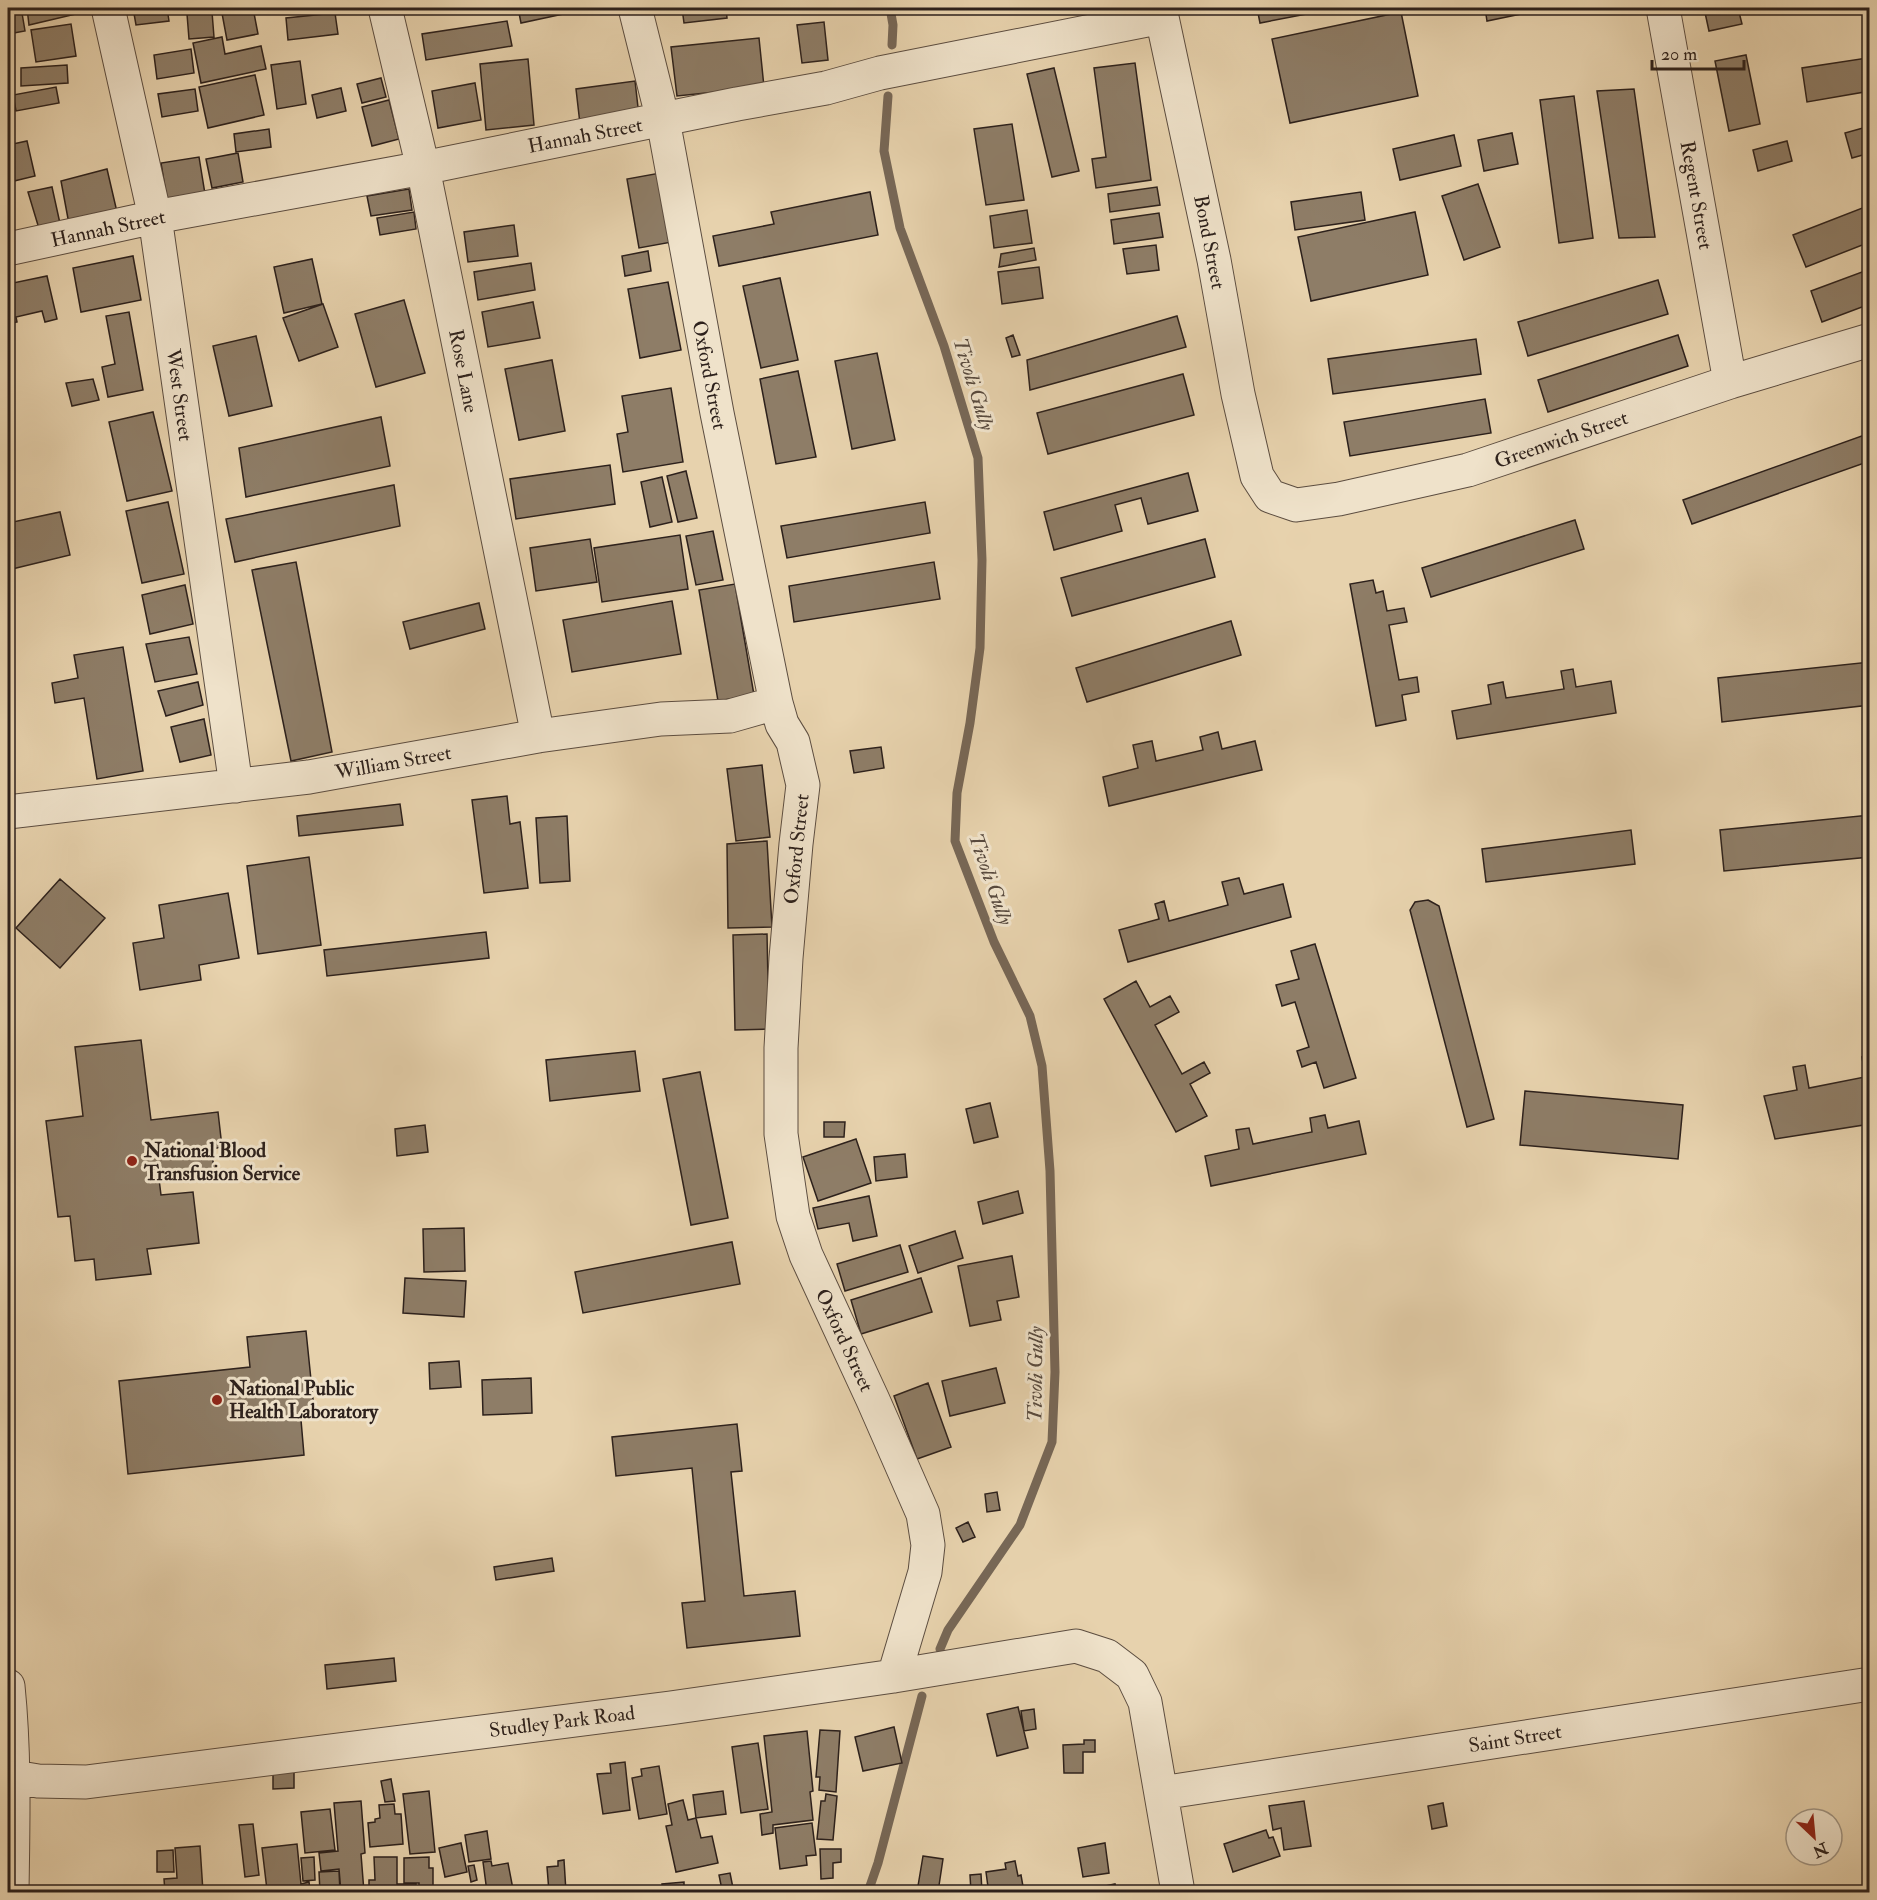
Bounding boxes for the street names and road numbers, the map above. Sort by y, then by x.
street label: Hannah Street [526,112,645,159]
street label: Regent Street [1675,139,1718,252]
street label: Bond Street [1188,193,1231,292]
street label: Hannah Street [49,204,168,253]
street label: Oxford Street [687,318,732,432]
street label: Rose Lane [443,327,484,415]
street label: West Street [161,346,198,443]
street label: Greenwich Street [1491,405,1632,474]
street label: William Street [332,740,454,785]
street label: Oxford Street [778,792,815,905]
street label: Oxford Street [810,1285,879,1396]
street label: Studley Park Road [488,1700,637,1743]
street label: Saint Street [1467,1719,1564,1758]

